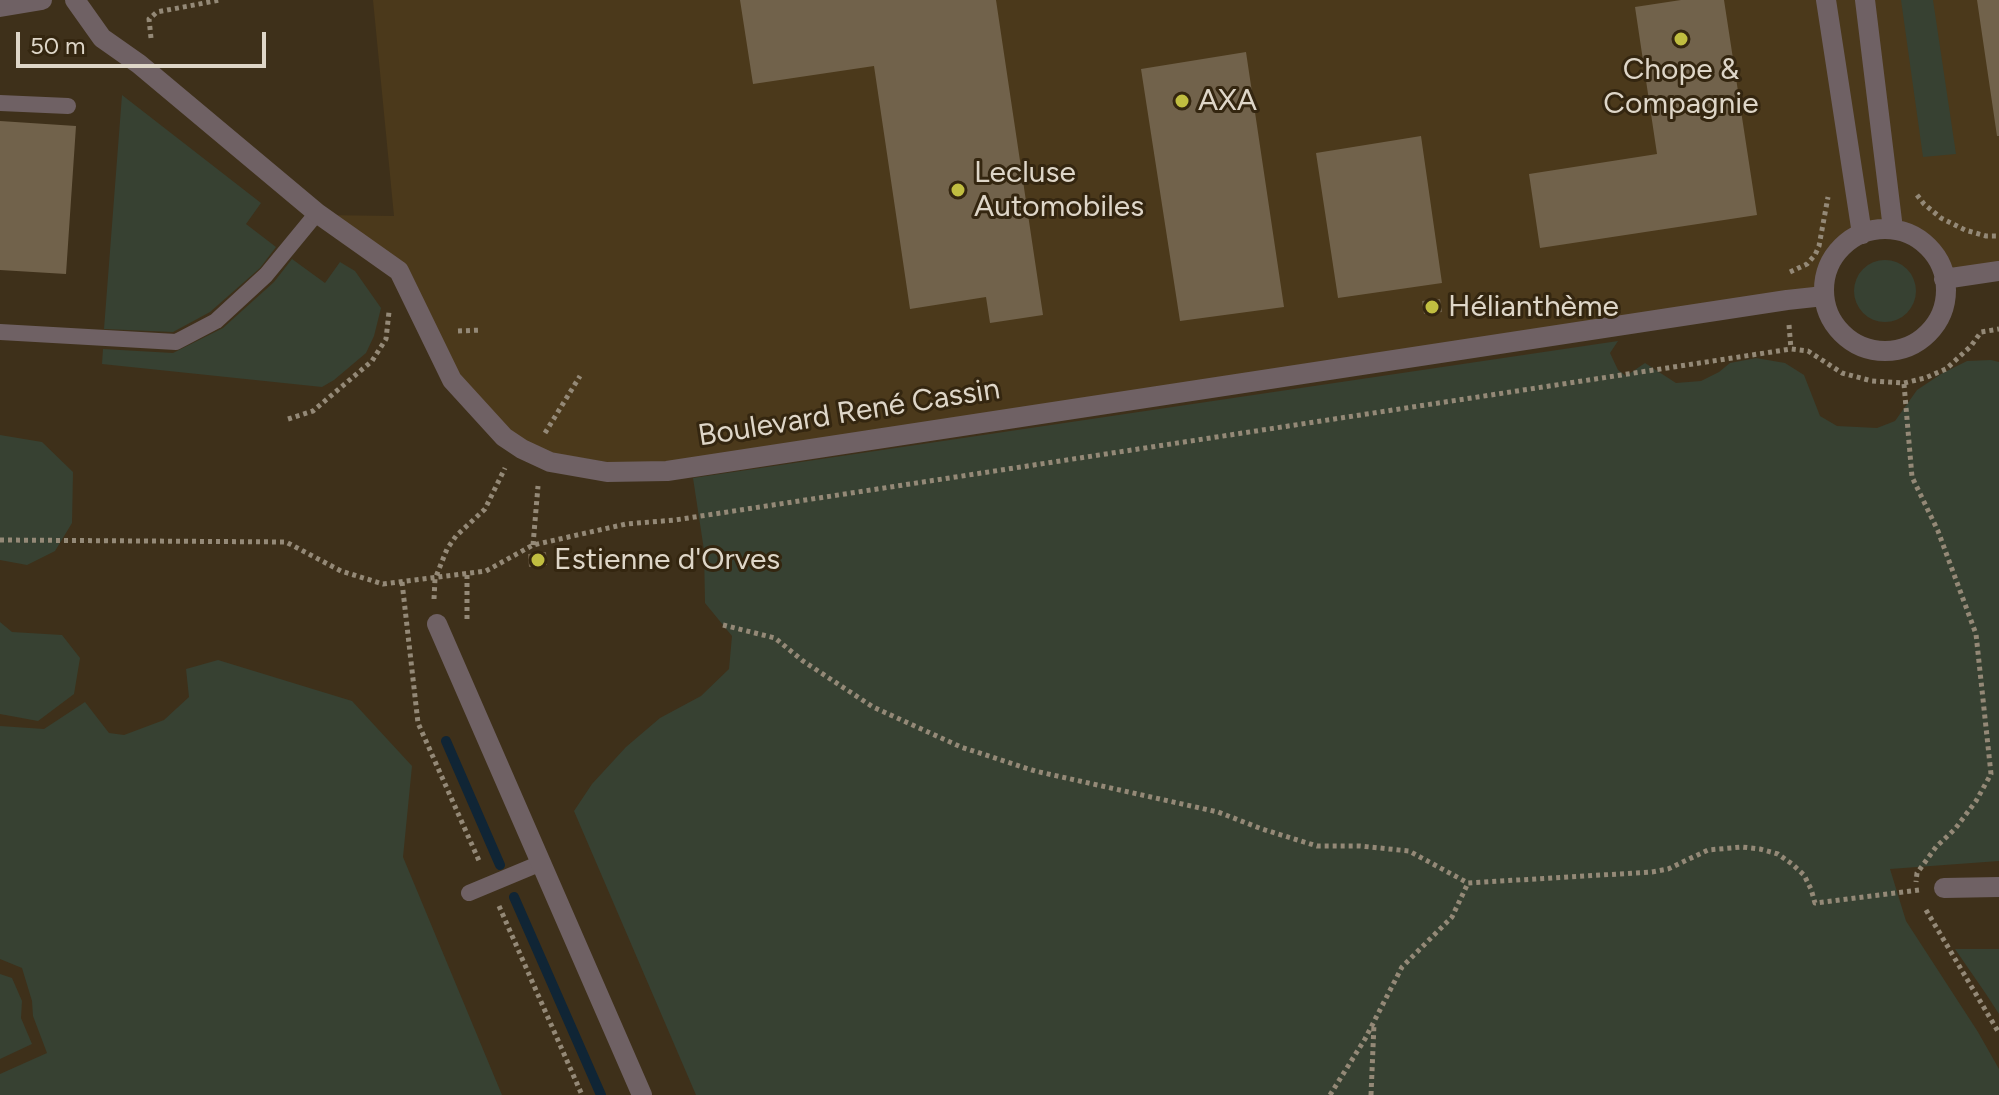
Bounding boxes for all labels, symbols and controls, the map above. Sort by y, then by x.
scale bar [20,16,270,66]
marker: Chope & Compagnie [1672,30,1690,48]
text: 50 m [30,31,86,60]
place label: Chope & Compagnie [1603,52,1759,122]
place label: AXA [1198,83,1257,119]
marker: AXA [1173,92,1191,110]
place label: Lecluse Automobiles [974,155,1144,226]
marker: Lecluse Automobiles [949,181,967,199]
place label: Hélianthème [1448,289,1619,325]
marker: Hélianthème [1423,298,1441,316]
street label: Boulevard René Cassin [696,371,1002,455]
place label: Estienne d'Orves [554,542,780,578]
marker: Estienne d'Orves [529,551,547,569]

